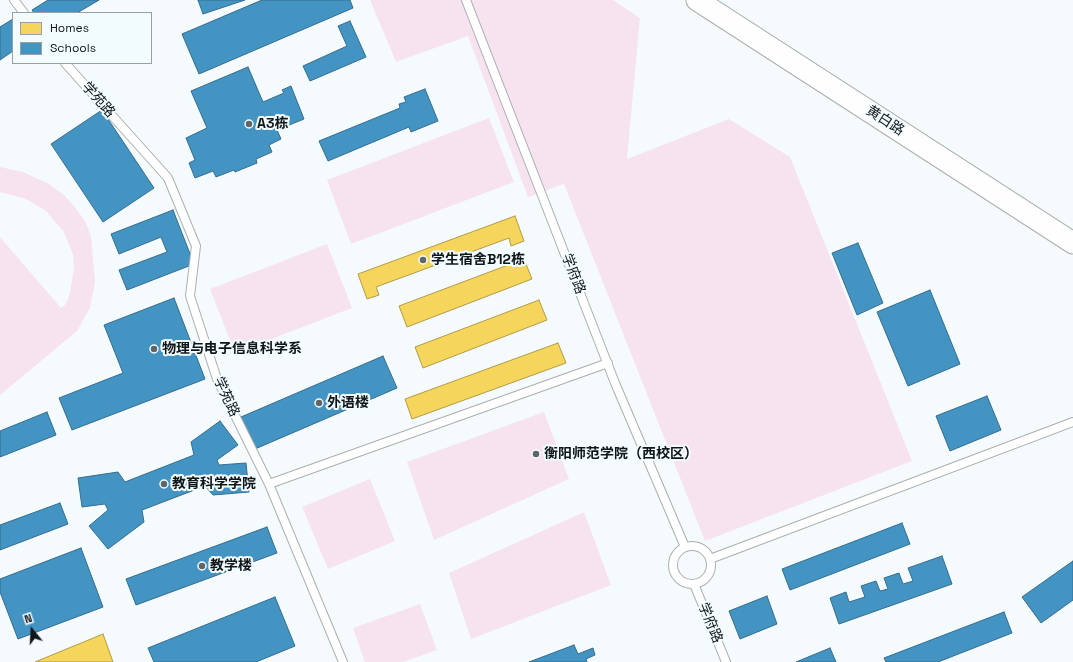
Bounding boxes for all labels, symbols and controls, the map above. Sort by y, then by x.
legend [12,12,152,64]
text: Homes [50,20,89,36]
text: Schools [50,40,96,56]
street label: 学苑路 [78,79,118,121]
street label: 黄白路 [863,103,907,139]
place label: A3栋 [257,116,288,132]
marker: A3栋 [244,119,254,129]
street label: 学府路 [558,251,588,297]
place label: 学生宿舍B12栋 [431,252,525,268]
marker: 学生宿舍B12栋 [418,255,428,265]
place label: 物理与电子信息科学系 [162,341,302,357]
marker: 物理与电子信息科学系 [149,344,159,354]
street label: 学苑路 [210,374,242,420]
place label: 外语楼 [327,395,369,411]
marker: 外语楼 [314,398,324,408]
place label: 衡阳师范学院（西校区） [544,446,698,462]
marker: 衡阳师范学院（西校区） [531,449,541,459]
place label: 教育科学学院 [172,476,256,492]
marker: 教育科学学院 [159,479,169,489]
place label: 教学楼 [210,558,252,574]
marker: 教学楼 [197,561,207,571]
street label: 学府路 [694,600,726,646]
north arrow [12,610,52,650]
text: N [23,611,34,626]

